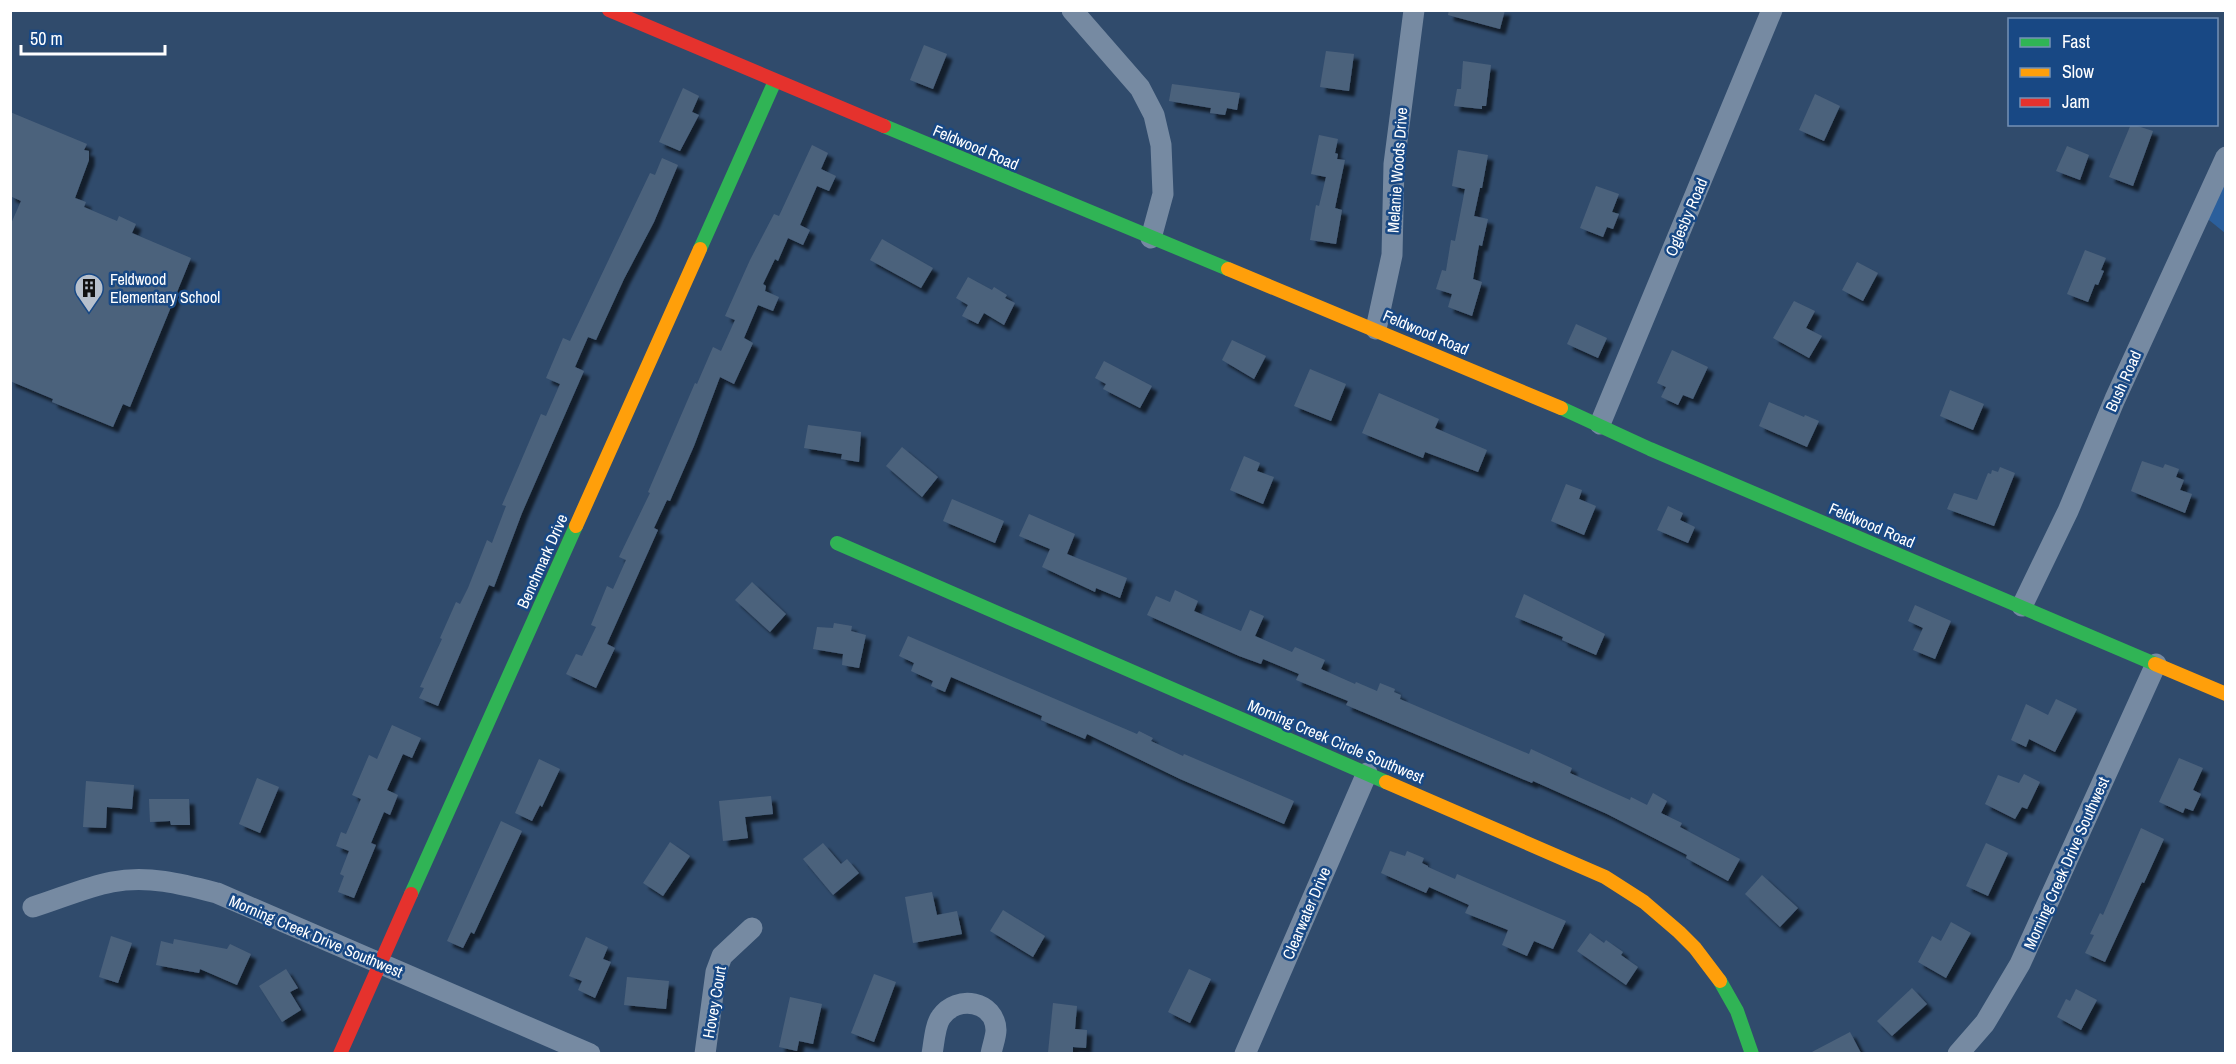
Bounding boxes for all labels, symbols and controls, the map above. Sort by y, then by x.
scale bar [21,18,165,56]
legend [2008,18,2218,126]
text: 50 m [30,26,63,51]
text: Fast [2062,29,2090,54]
text: Slow [2062,59,2094,84]
text: Jam [2062,89,2090,114]
street label: Melanie Woods Drive [1382,106,1412,234]
street label: Feldwood Road [930,119,1022,175]
street label: Oglesby Road [1660,174,1712,260]
place label: Feldwood Elementary School [110,268,220,308]
building icon: Feldwood Elementary School [73,272,105,314]
street label: Feldwood Road [1380,304,1472,360]
street label: Bush Road [2100,347,2146,415]
street label: Feldwood Road [1826,497,1918,553]
street label: Benchmark Drive [511,510,573,612]
street label: Morning Creek Circle Southwest [1244,694,1428,788]
street label: Morning Creek Drive Southwest [2018,773,2114,953]
street label: Clearwater Drive [1277,863,1335,963]
street label: Morning Creek Drive Southwest [226,889,407,983]
street label: Hovey Court [697,964,731,1040]

